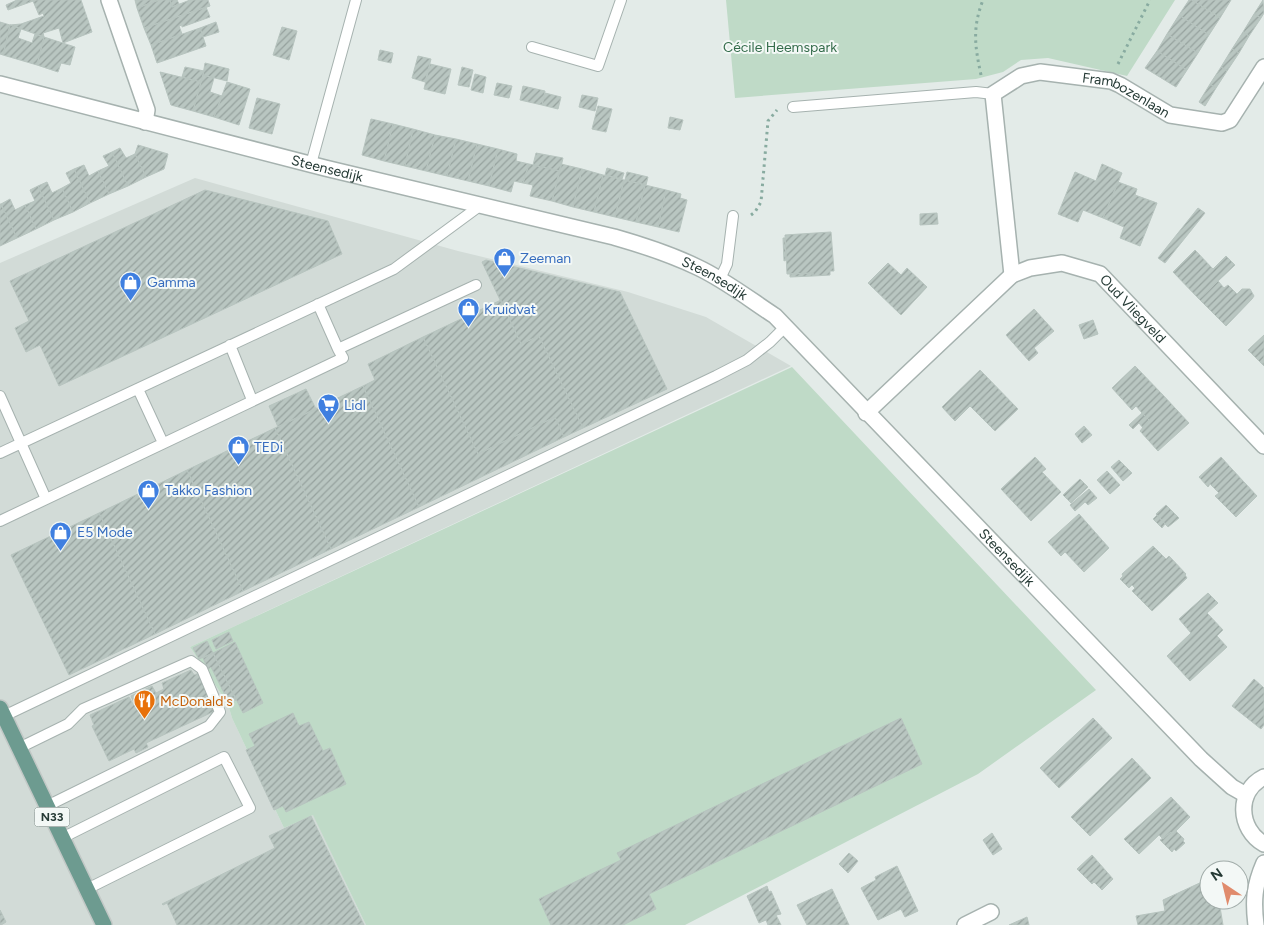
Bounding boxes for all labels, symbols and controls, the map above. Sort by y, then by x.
park label: Cécile Heemspark [723,39,837,56]
street label: Frambozenlaan [1081,69,1173,121]
street label: Steensedijk [290,151,365,185]
shop icon: Zeeman [492,246,516,277]
place label: Zeeman [520,250,571,267]
street label: Steensedijk [679,253,751,304]
shop icon: Gamma [119,270,143,301]
street label: Oud Vliegveld [1096,271,1170,346]
place label: Gamma [147,274,196,291]
shop icon: Kruidvat [456,297,480,328]
place label: Kruidvat [484,301,536,318]
supermarket icon: Lidl [316,393,340,424]
place label: Lidl [344,397,366,414]
shop icon: TEDi [226,435,250,466]
place label: TEDi [254,439,283,456]
shop icon: Takko Fashion [137,478,161,509]
place label: Takko Fashion [165,482,252,499]
shop icon: E5 Mode [49,520,73,551]
place label: E5 Mode [77,524,133,541]
street label: Steensedijk [975,525,1039,590]
restaurant icon: McDonald's [132,689,156,720]
place label: McDonald's [160,693,233,710]
road number: N33 [34,808,70,826]
north arrow [1199,860,1249,910]
text: N [1208,865,1226,885]

